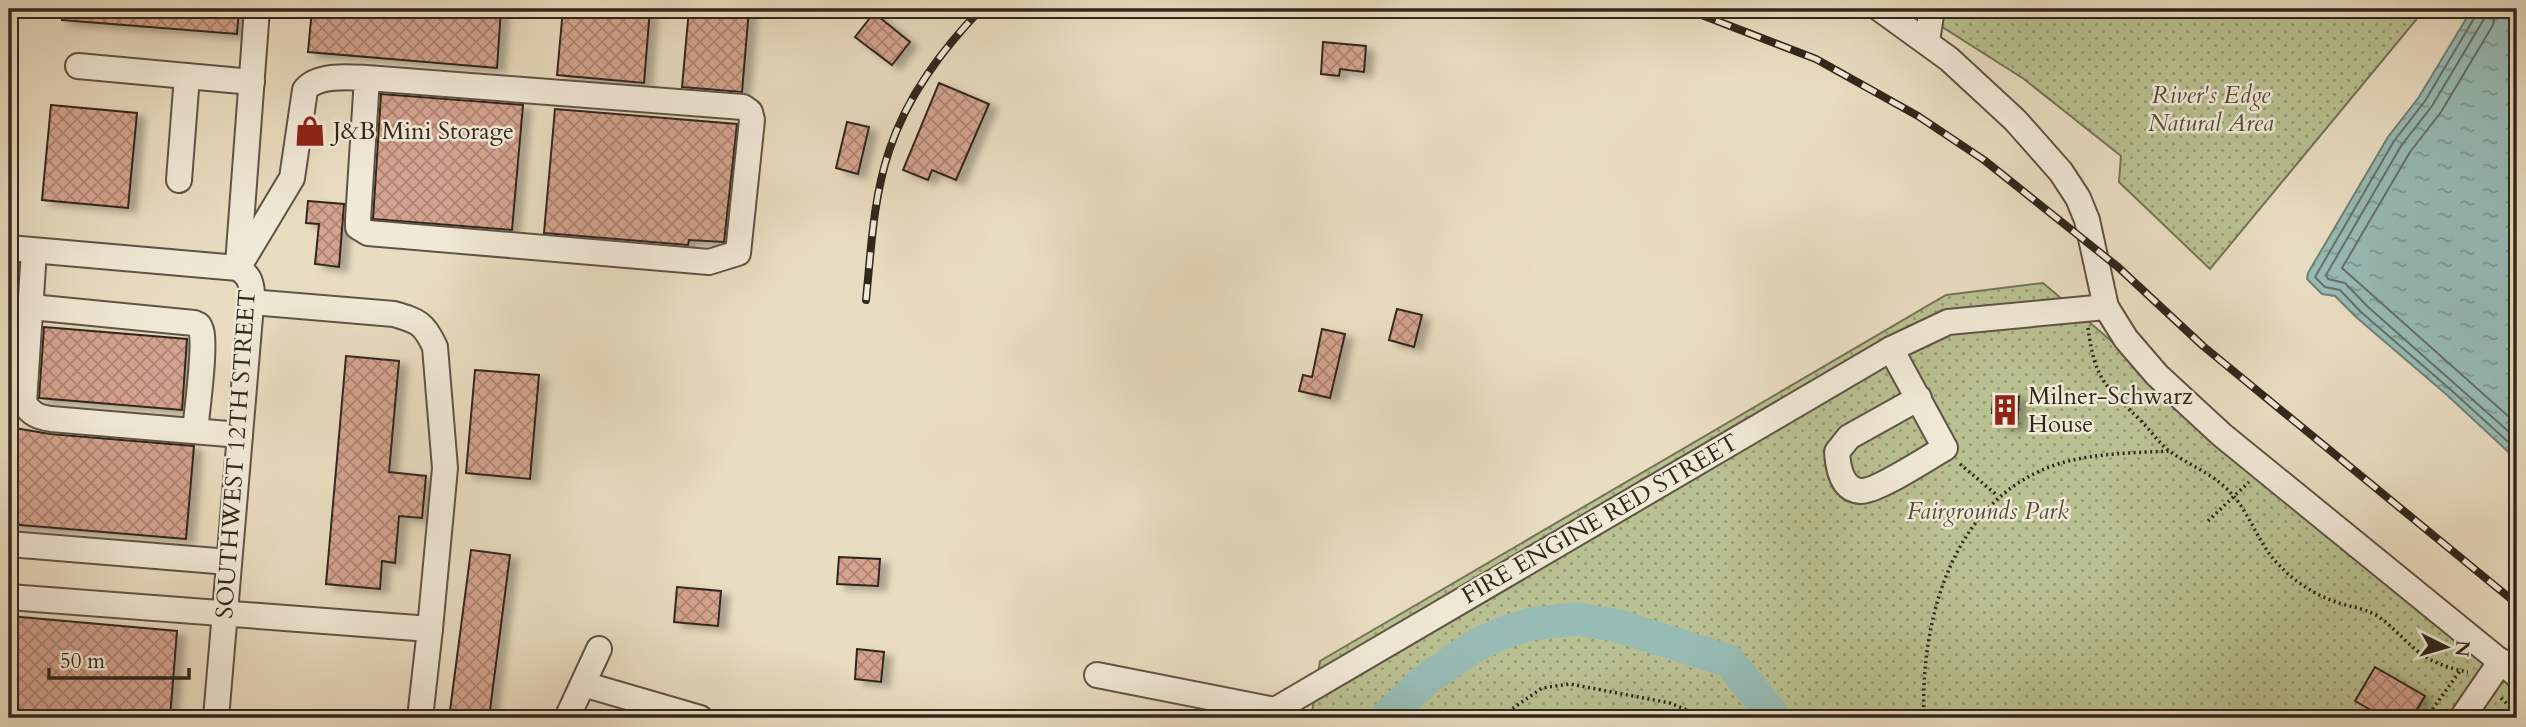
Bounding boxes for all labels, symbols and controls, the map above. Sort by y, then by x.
park label: River's Edge Natural Area [2148,79,2274,140]
shop icon: J&B Mini Storage [293,114,327,148]
place label: J&B Mini Storage [330,115,514,148]
street label: SOUTHWEST 12TH STREET [208,288,264,620]
place label: Milner-Schwarz House [2028,380,2193,441]
building icon: Milner-Schwarz House [1988,393,2022,427]
street label: FIRE ENGINE RED STREET [1455,426,1745,612]
park label: Fairgrounds Park [1907,495,2069,528]
north arrow [2410,612,2480,682]
scale bar [49,636,189,680]
text: N [2448,639,2476,658]
text: 50 m [60,647,105,676]

